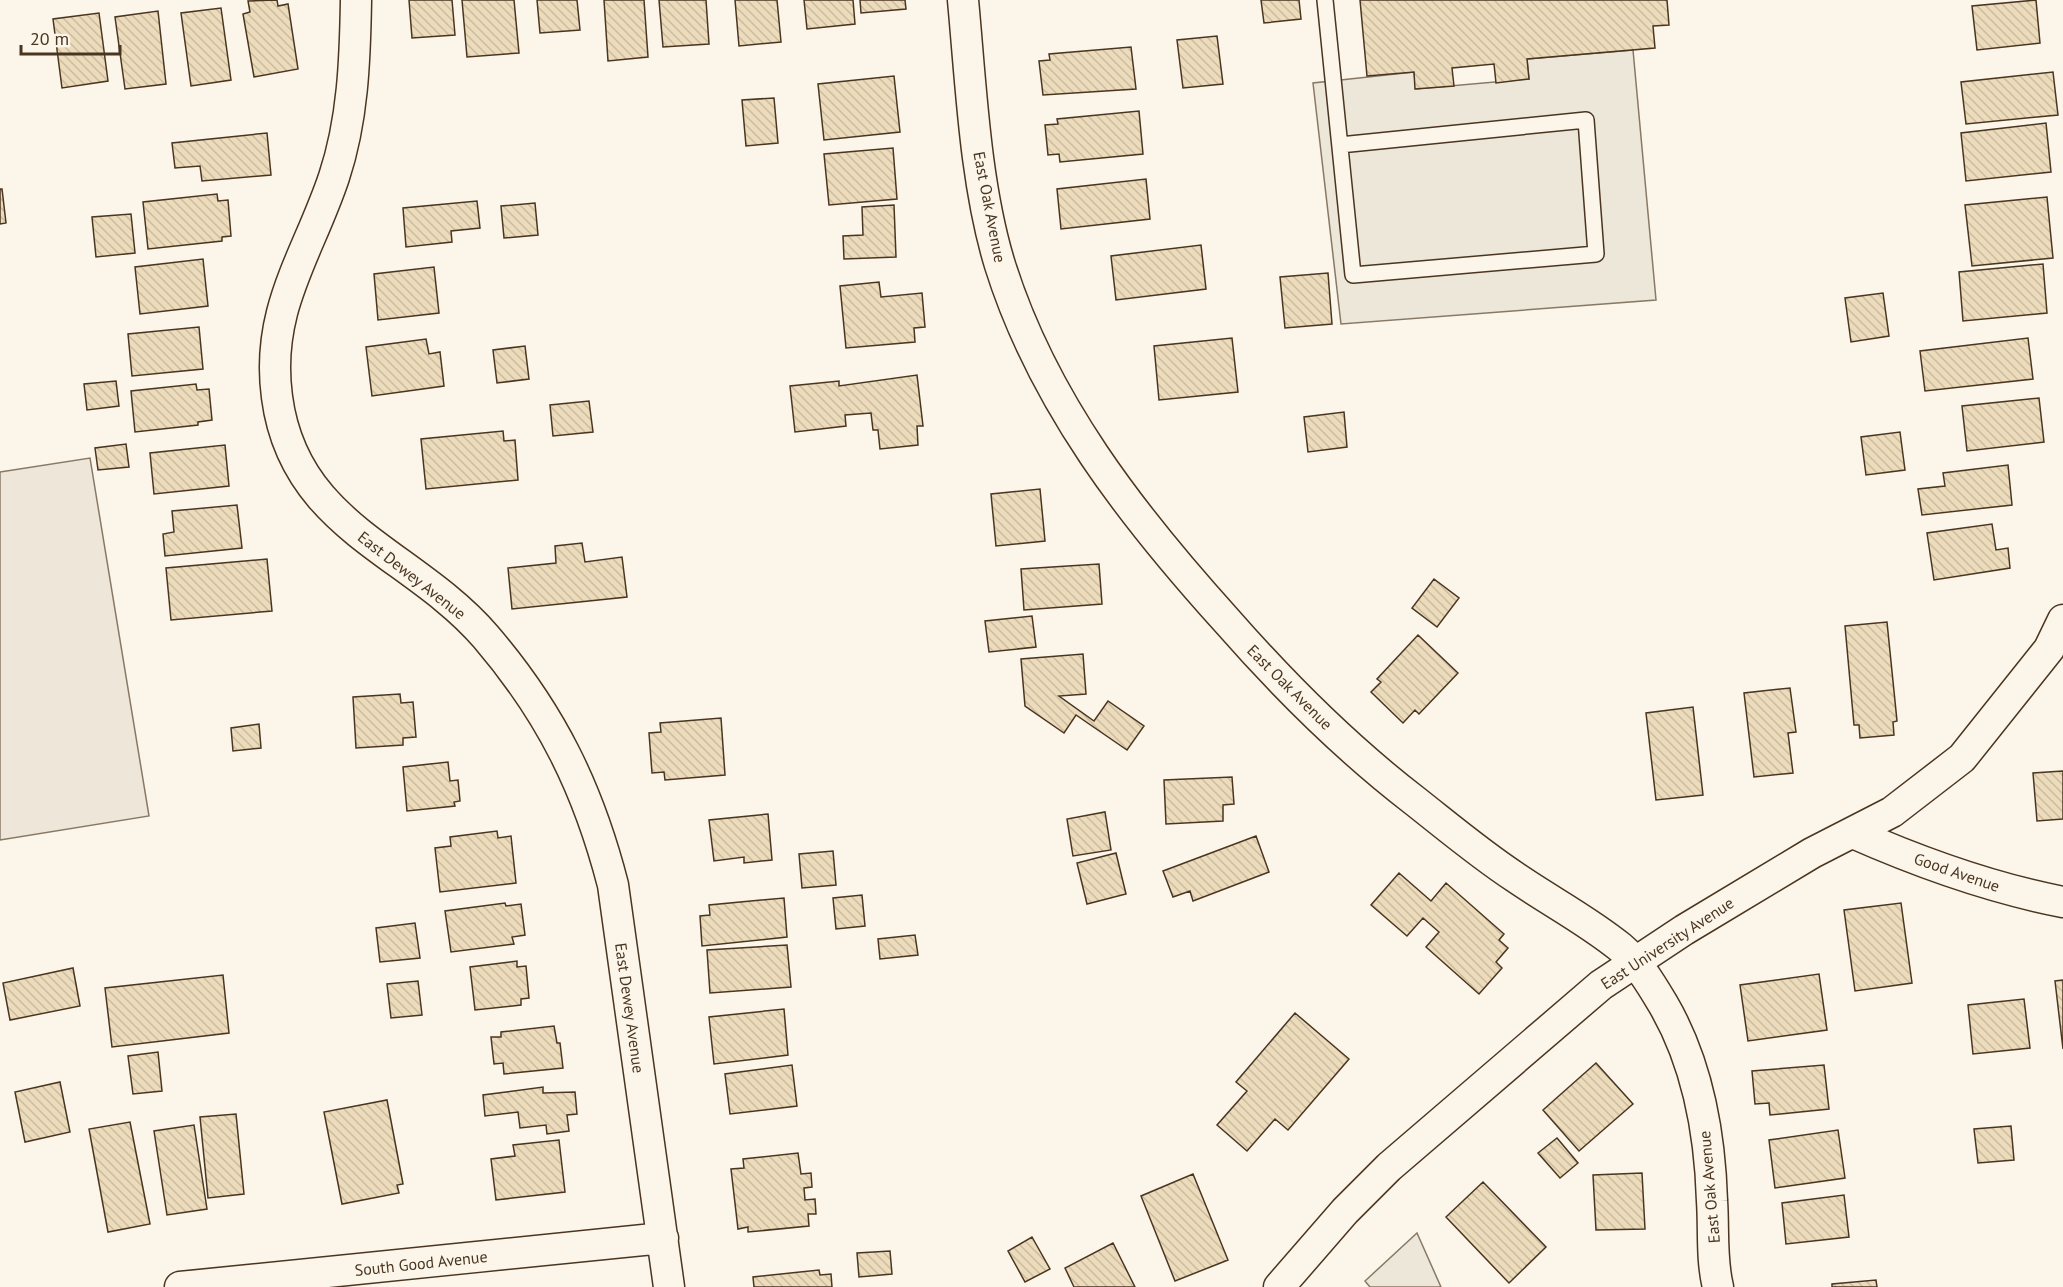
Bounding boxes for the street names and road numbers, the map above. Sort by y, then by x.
street label: East Oak Avenue [969,150,1011,264]
street label: East Dewey Avenue [354,527,470,623]
street label: East Oak Avenue [1243,640,1337,734]
street label: Good Avenue [1912,848,2002,896]
street label: East University Avenue [1597,893,1737,993]
street label: East Dewey Avenue [611,942,649,1074]
street label: East Oak Avenue [1694,1130,1724,1244]
street label: South Good Avenue [354,1246,488,1280]

